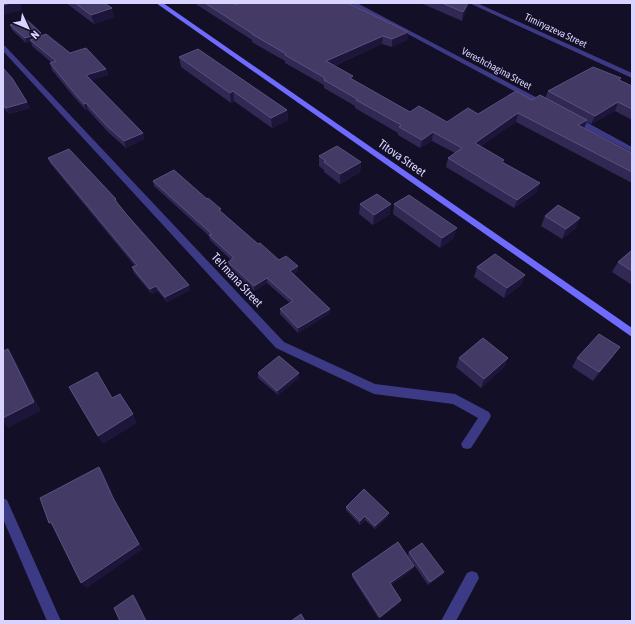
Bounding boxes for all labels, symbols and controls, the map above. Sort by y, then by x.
north arrow [8,8,48,48]
street label: Timiryazeva Street [523,11,589,50]
text: N [29,28,42,41]
street label: Vereshchagina Street [460,45,534,92]
street label: Titova Street [375,136,429,180]
street label: Tel'mana Street [208,250,266,310]

